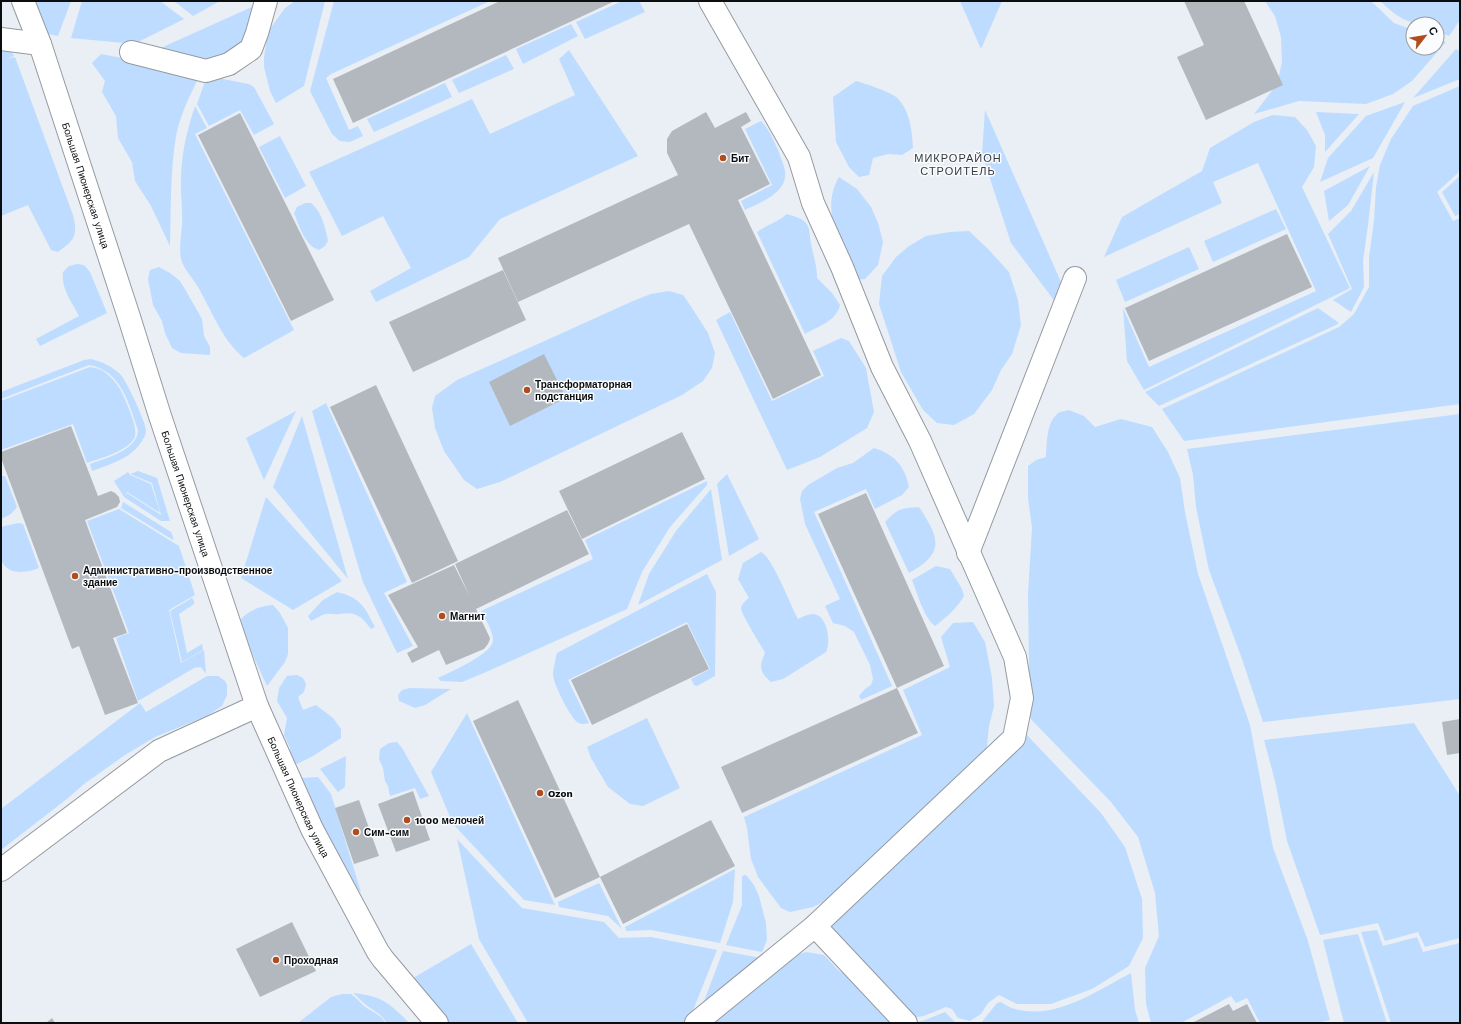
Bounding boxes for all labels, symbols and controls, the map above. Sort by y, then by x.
north arrow [1405,16,1445,56]
text: С [1426,24,1441,38]
street label: Большая Пионерская улица [60,121,111,250]
district label: МИКРОРАЙОН СТРОИТЕЛЬ [914,152,1002,178]
marker: Бит [718,153,728,163]
place label: Бит [731,153,749,164]
place label: Трансформаторная подстанция [535,379,632,402]
marker: Трансформаторная подстанция [522,385,532,395]
street label: Большая Пионерская улица [159,430,212,559]
place label: Административно-производственное здание [83,565,273,588]
marker: Административно-производственное здание [70,571,80,581]
marker: Магнит [437,611,447,621]
place label: Магнит [450,611,485,622]
street label: Большая Пионерская улица [265,735,331,860]
marker: Ozon [535,788,545,798]
place label: Ozon [548,788,573,799]
marker: 1000 мелочей [402,815,412,825]
place label: 1000 мелочей [415,815,484,826]
marker: Сим-сим [351,827,361,837]
place label: Сим-сим [364,827,409,838]
marker: Проходная [271,955,281,965]
place label: Проходная [284,955,338,966]

